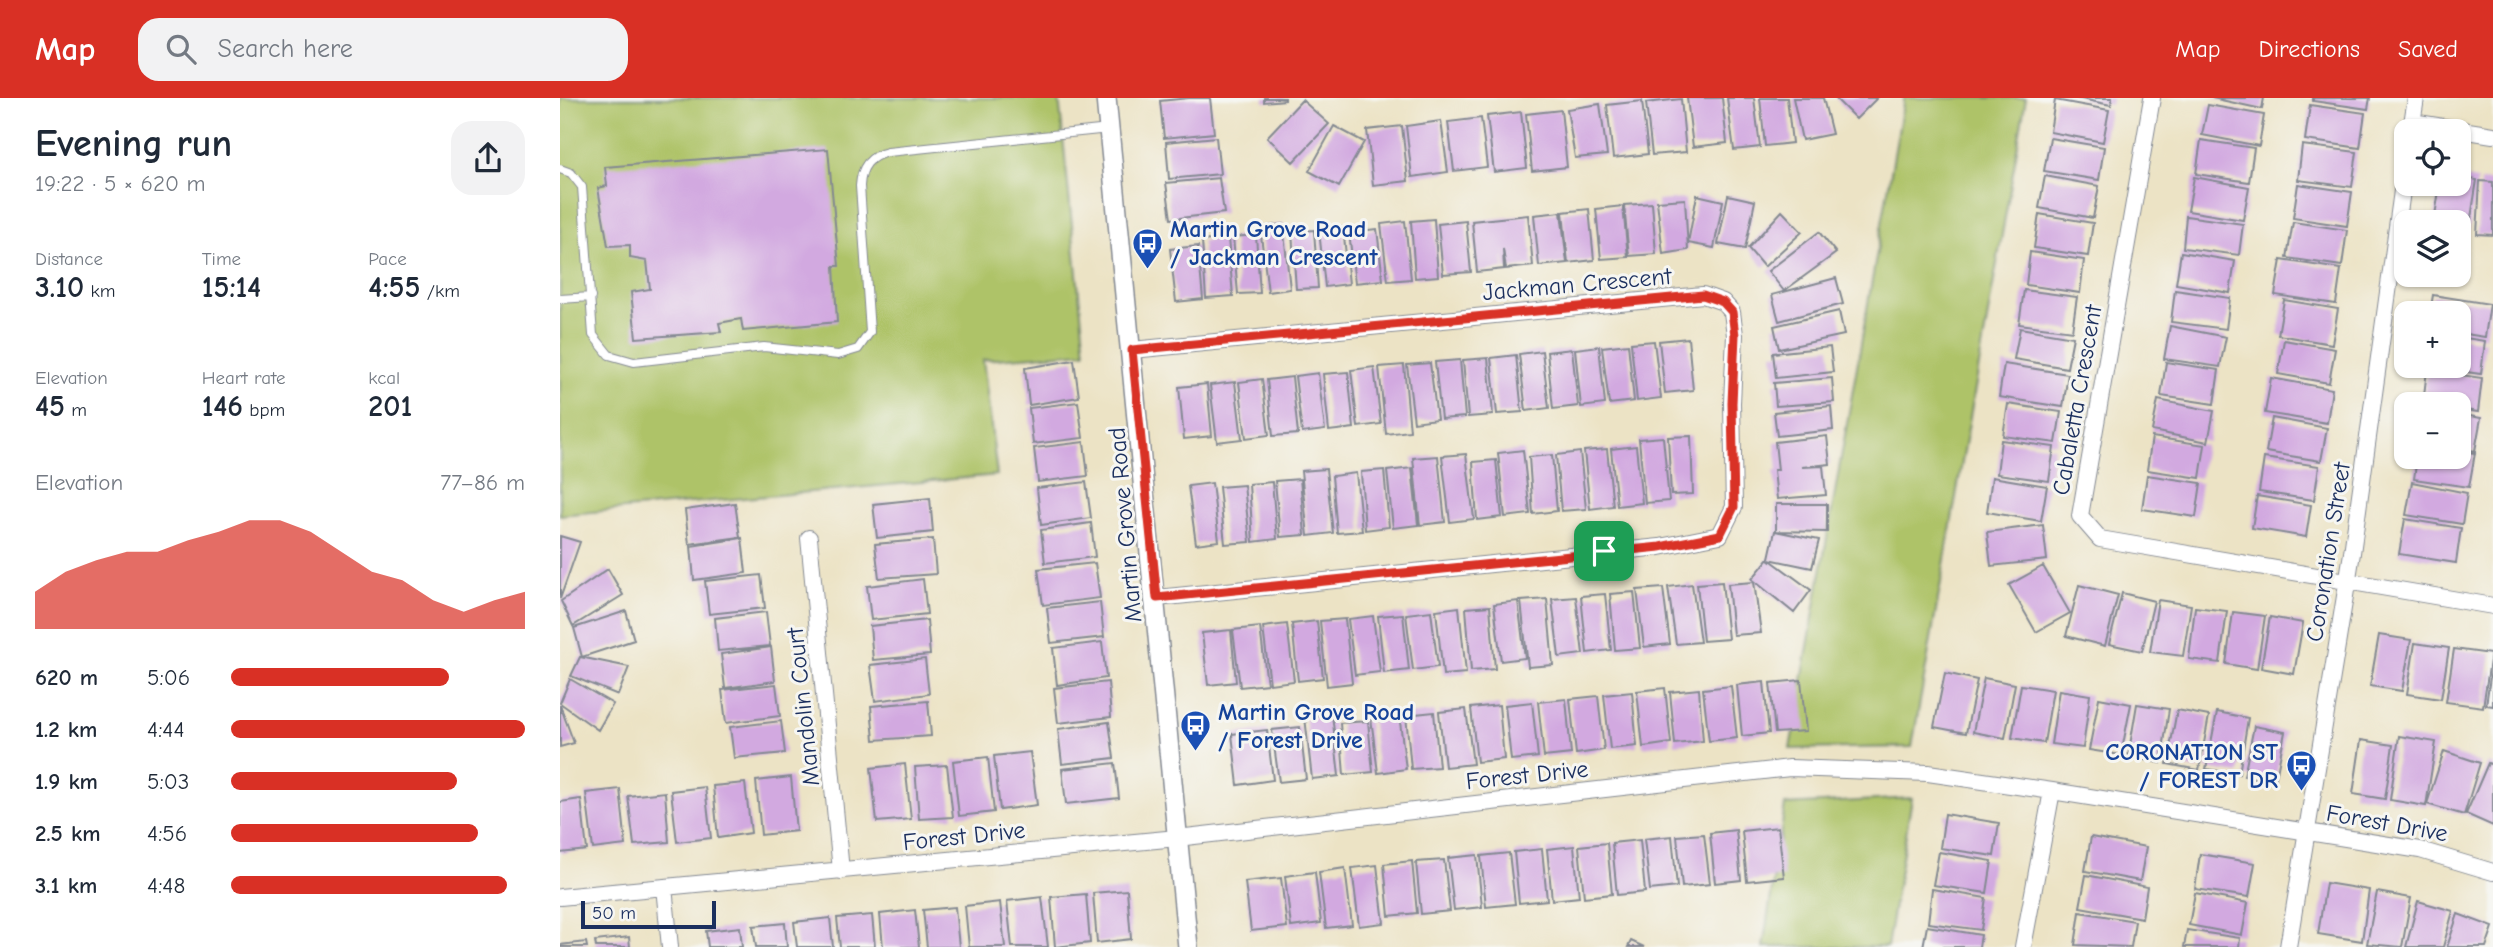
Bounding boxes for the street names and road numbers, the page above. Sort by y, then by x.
street label: Jackman Crescent [1481,262,1674,306]
street label: Cabaletta Crescent [2046,302,2108,497]
street label: Martin Grove Road [1103,426,1147,624]
street label: Coronation Street [2300,459,2356,644]
street label: Mandolin Court [781,625,825,788]
street label: Forest Drive [1464,755,1590,795]
street label: Forest Drive [2324,799,2450,847]
street label: Forest Drive [901,816,1027,856]

